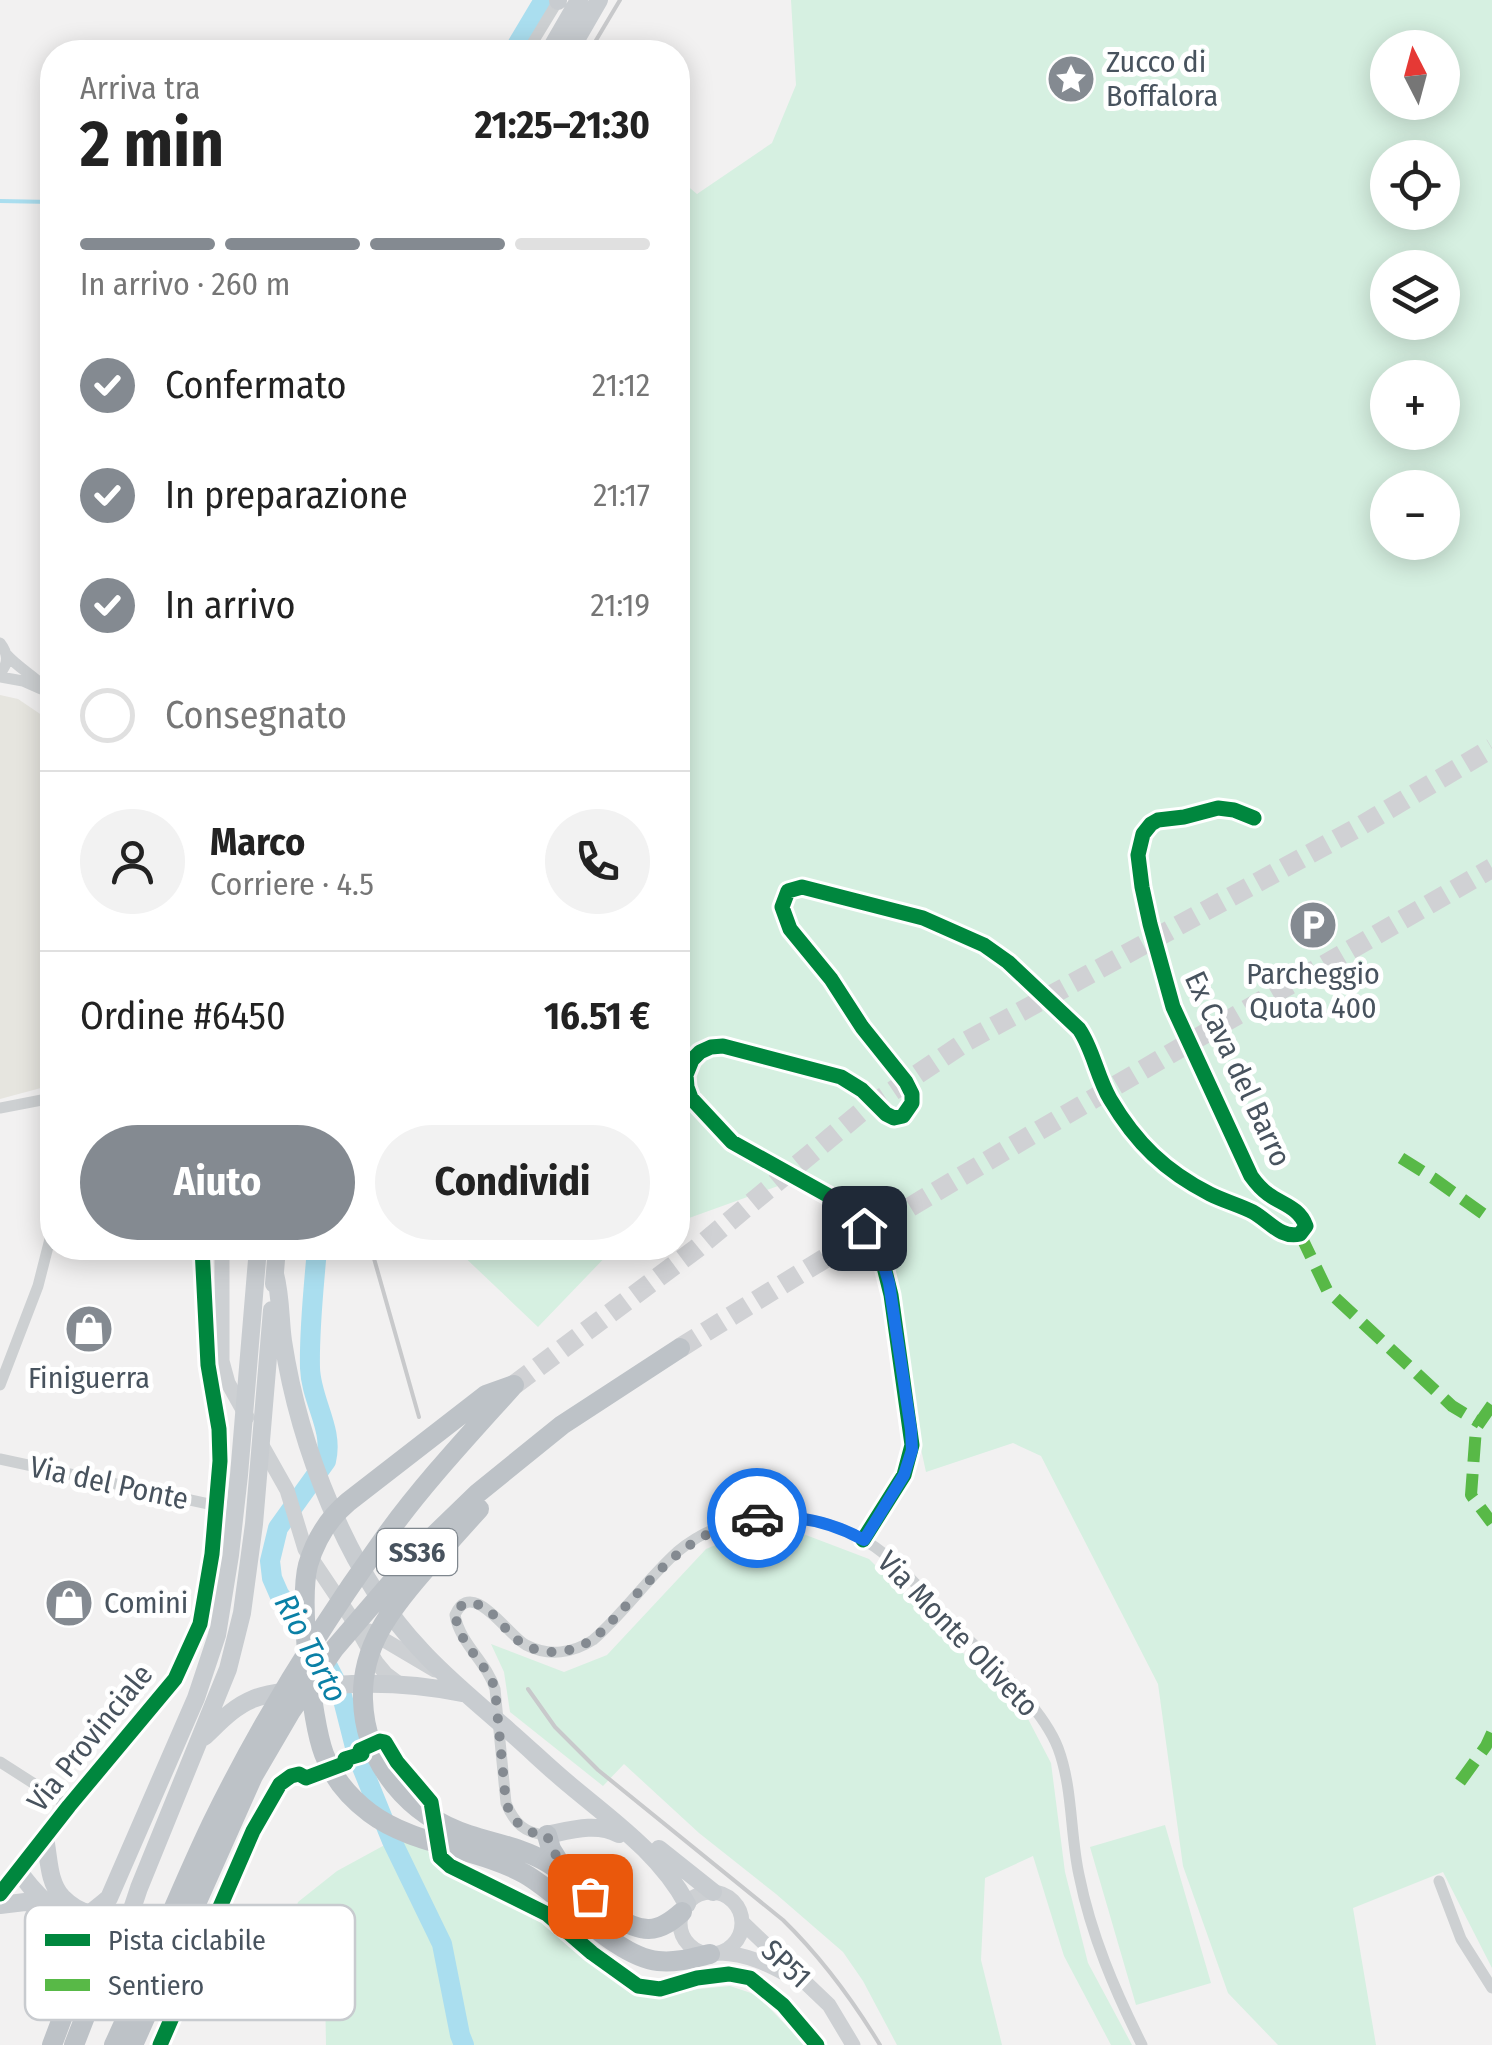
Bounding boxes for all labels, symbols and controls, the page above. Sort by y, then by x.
north arrow [1370,30,1460,120]
map controls [1370,30,1460,560]
place label: Zucco di Boffalora [1106,44,1218,114]
place icon: Zucco di Boffalora [1045,53,1097,105]
text: Arriva tra [80,69,201,107]
text: 21:25–21:30 [475,102,650,148]
text: 2 min [80,105,224,183]
button: locate [1370,140,1460,230]
button: layers [1370,250,1460,340]
text: In arrivo · 260 m [80,265,290,303]
icon: check [80,358,135,413]
button: + [1370,360,1460,450]
text: Confermato [165,362,347,408]
text: 21:12 [592,366,650,404]
icon: check [80,468,135,523]
button: − [1370,470,1460,560]
text: In preparazione [165,472,408,518]
text: 21:17 [593,476,650,514]
icon: check [80,578,135,633]
text: In arrivo [165,582,295,628]
text: 21:19 [591,586,650,624]
text: Consegnato [165,692,347,738]
button: person [80,809,185,914]
button: phone [545,809,650,914]
text: Marco [210,819,305,865]
text: Corriere · 4.5 [210,865,374,903]
parking icon: Parcheggio Quota 400 [1287,899,1339,951]
place label: Parcheggio Quota 400 [1246,956,1380,1026]
street label: Ex Cava del Barro [1177,966,1299,1172]
text: Ordine #6450 [80,993,286,1039]
text: 16.51 € [544,993,650,1039]
button: Aiuto [80,1125,355,1240]
button: Condividi [375,1125,650,1240]
pin [822,1186,907,1271]
icon: home [837,1201,892,1256]
shop icon: Finiguerra [63,1303,115,1355]
place label: Finiguerra [28,1360,150,1396]
street label: Via del Ponte [27,1449,191,1517]
courier [707,1468,807,1568]
icon: car [730,1491,785,1546]
road number: SS36 [377,1529,457,1575]
street label: Via Monte Oliveto [870,1544,1046,1724]
shop icon: Comini [43,1577,95,1629]
place label: Comini [104,1585,188,1621]
water label: Rio Torto [267,1587,355,1709]
street label: Via Provinciale [20,1657,160,1819]
pin [548,1854,633,1939]
icon: bag [563,1869,618,1924]
legend [25,1905,355,2020]
text: Pista ciclabile [108,1924,266,1957]
street label: SP51 [754,1932,818,1996]
text: Sentiero [108,1969,204,2002]

